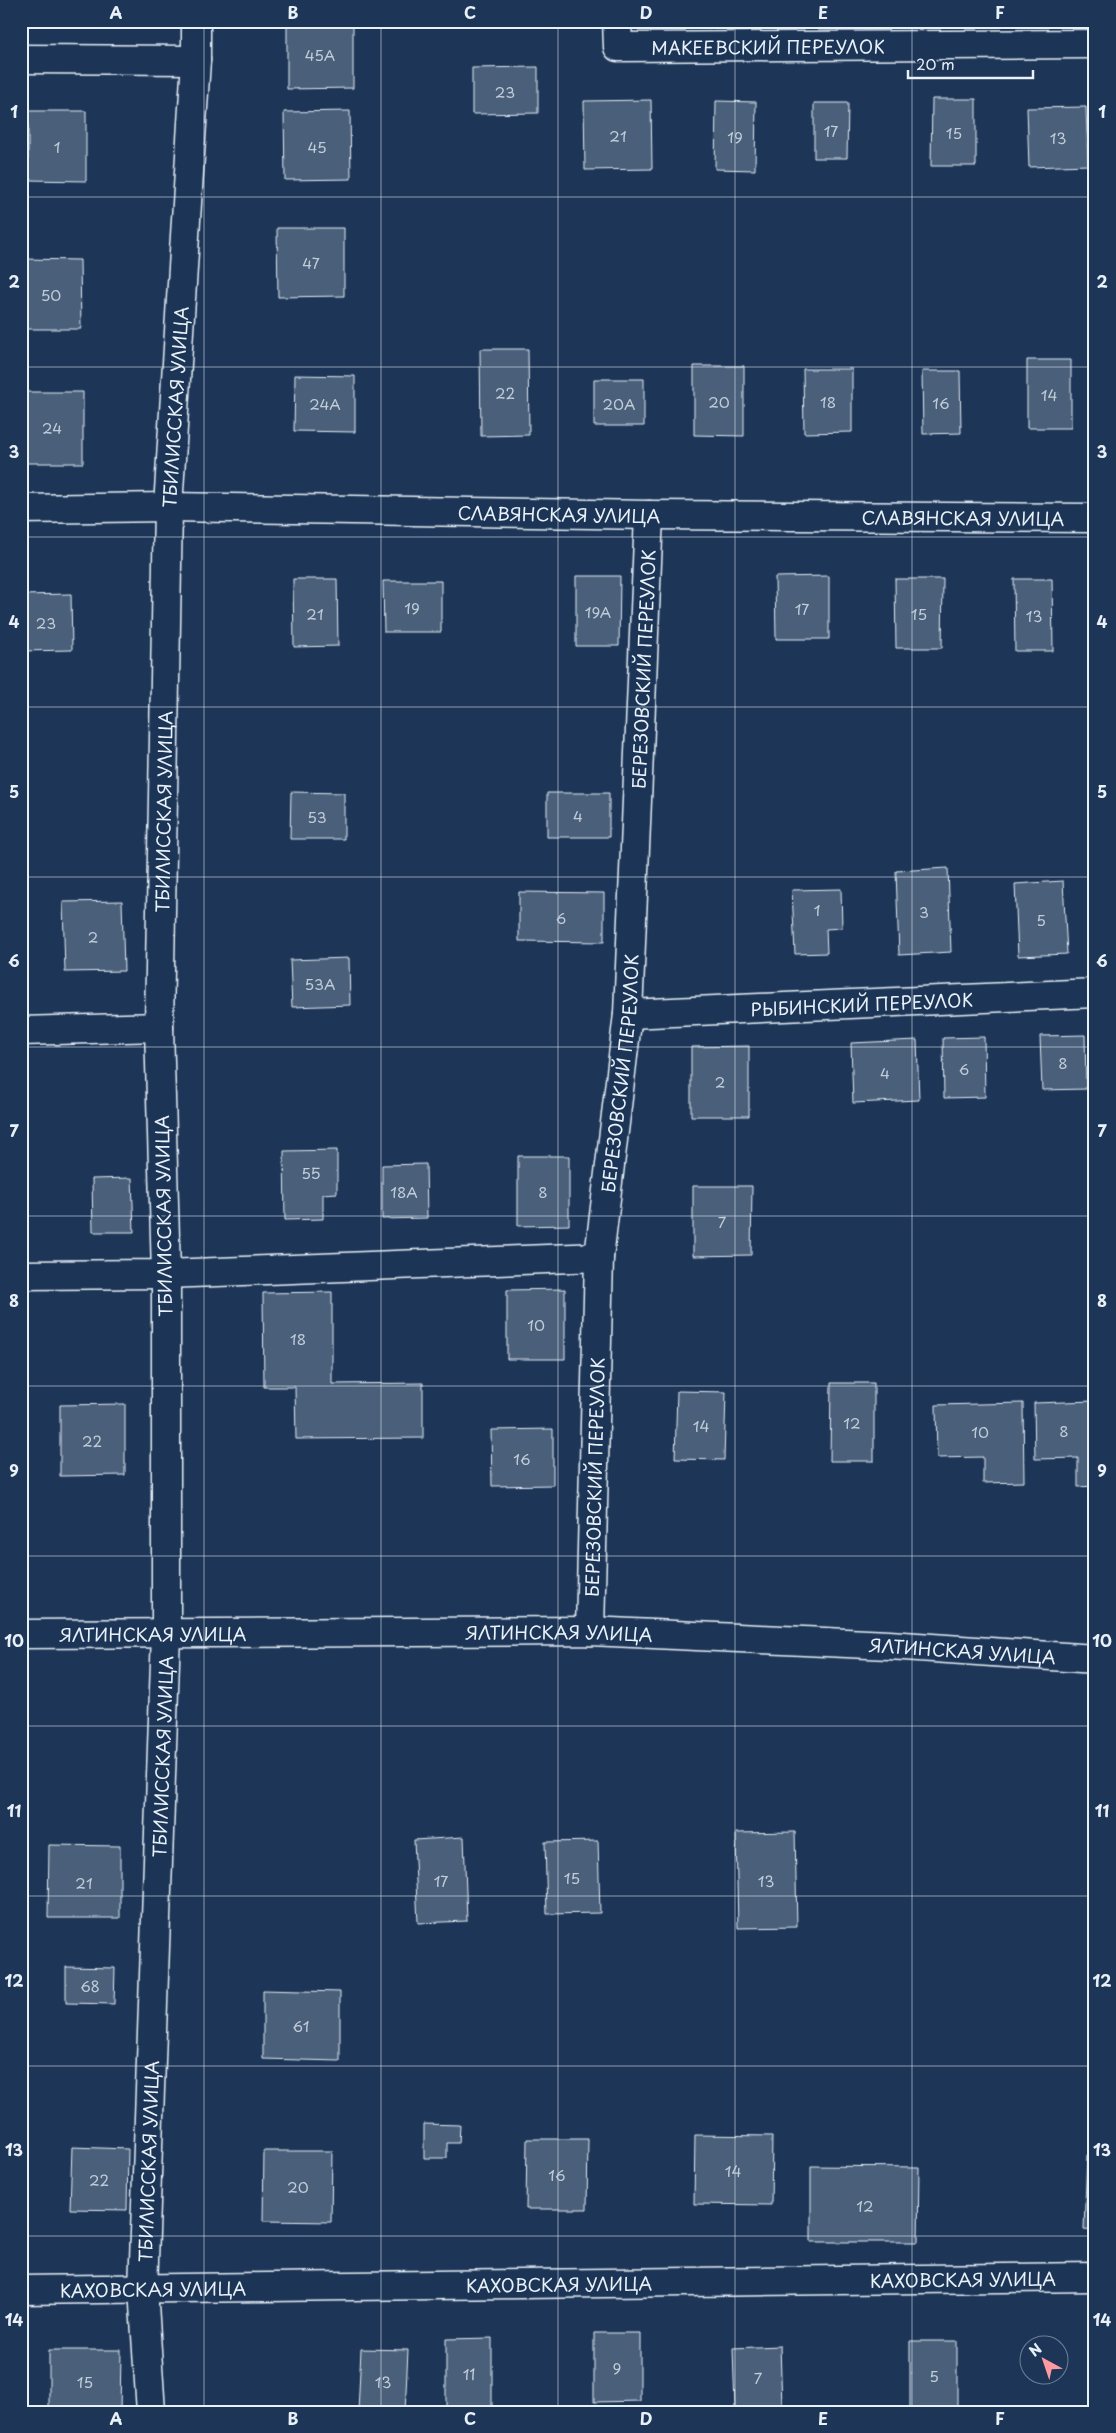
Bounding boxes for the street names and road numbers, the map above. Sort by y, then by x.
street label: МАКЕЕВСКИЙ ПЕРЕУЛОК [651,32,885,60]
street label: ТБИЛИССКАЯ УЛИЦА [154,305,194,509]
street label: СЛАВЯНСКАЯ УЛИЦА [457,498,661,529]
street label: СЛАВЯНСКАЯ УЛИЦА [861,503,1065,531]
street label: БЕРЕЗОВСКИЙ ПЕРЕУЛОК [624,549,661,789]
street label: ТБИЛИССКАЯ УЛИЦА [147,710,178,913]
street label: БЕРЕЗОВСКИЙ ПЕРЕУЛОК [593,954,644,1194]
street label: РЫБИНСКИЙ ПЕРЕУЛОК [750,985,974,1022]
street label: ТБИЛИССКАЯ УЛИЦА [148,1115,178,1317]
street label: БЕРЕЗОВСКИЙ ПЕРЕУЛОК [577,1357,610,1597]
street label: ЯЛТИНСКАЯ УЛИЦА [464,1617,653,1647]
street label: ЯЛТИНСКАЯ УЛИЦА [58,1619,247,1647]
street label: ЯЛТИНСКАЯ УЛИЦА [867,1631,1057,1670]
street label: ТБИЛИССКАЯ УЛИЦА [145,1655,179,1858]
street label: ТБИЛИССКАЯ УЛИЦА [130,2060,165,2263]
street label: КАХОВСКАЯ УЛИЦА [870,2264,1056,2293]
street label: КАХОВСКАЯ УЛИЦА [466,2269,652,2298]
street label: КАХОВСКАЯ УЛИЦА [60,2274,246,2303]

